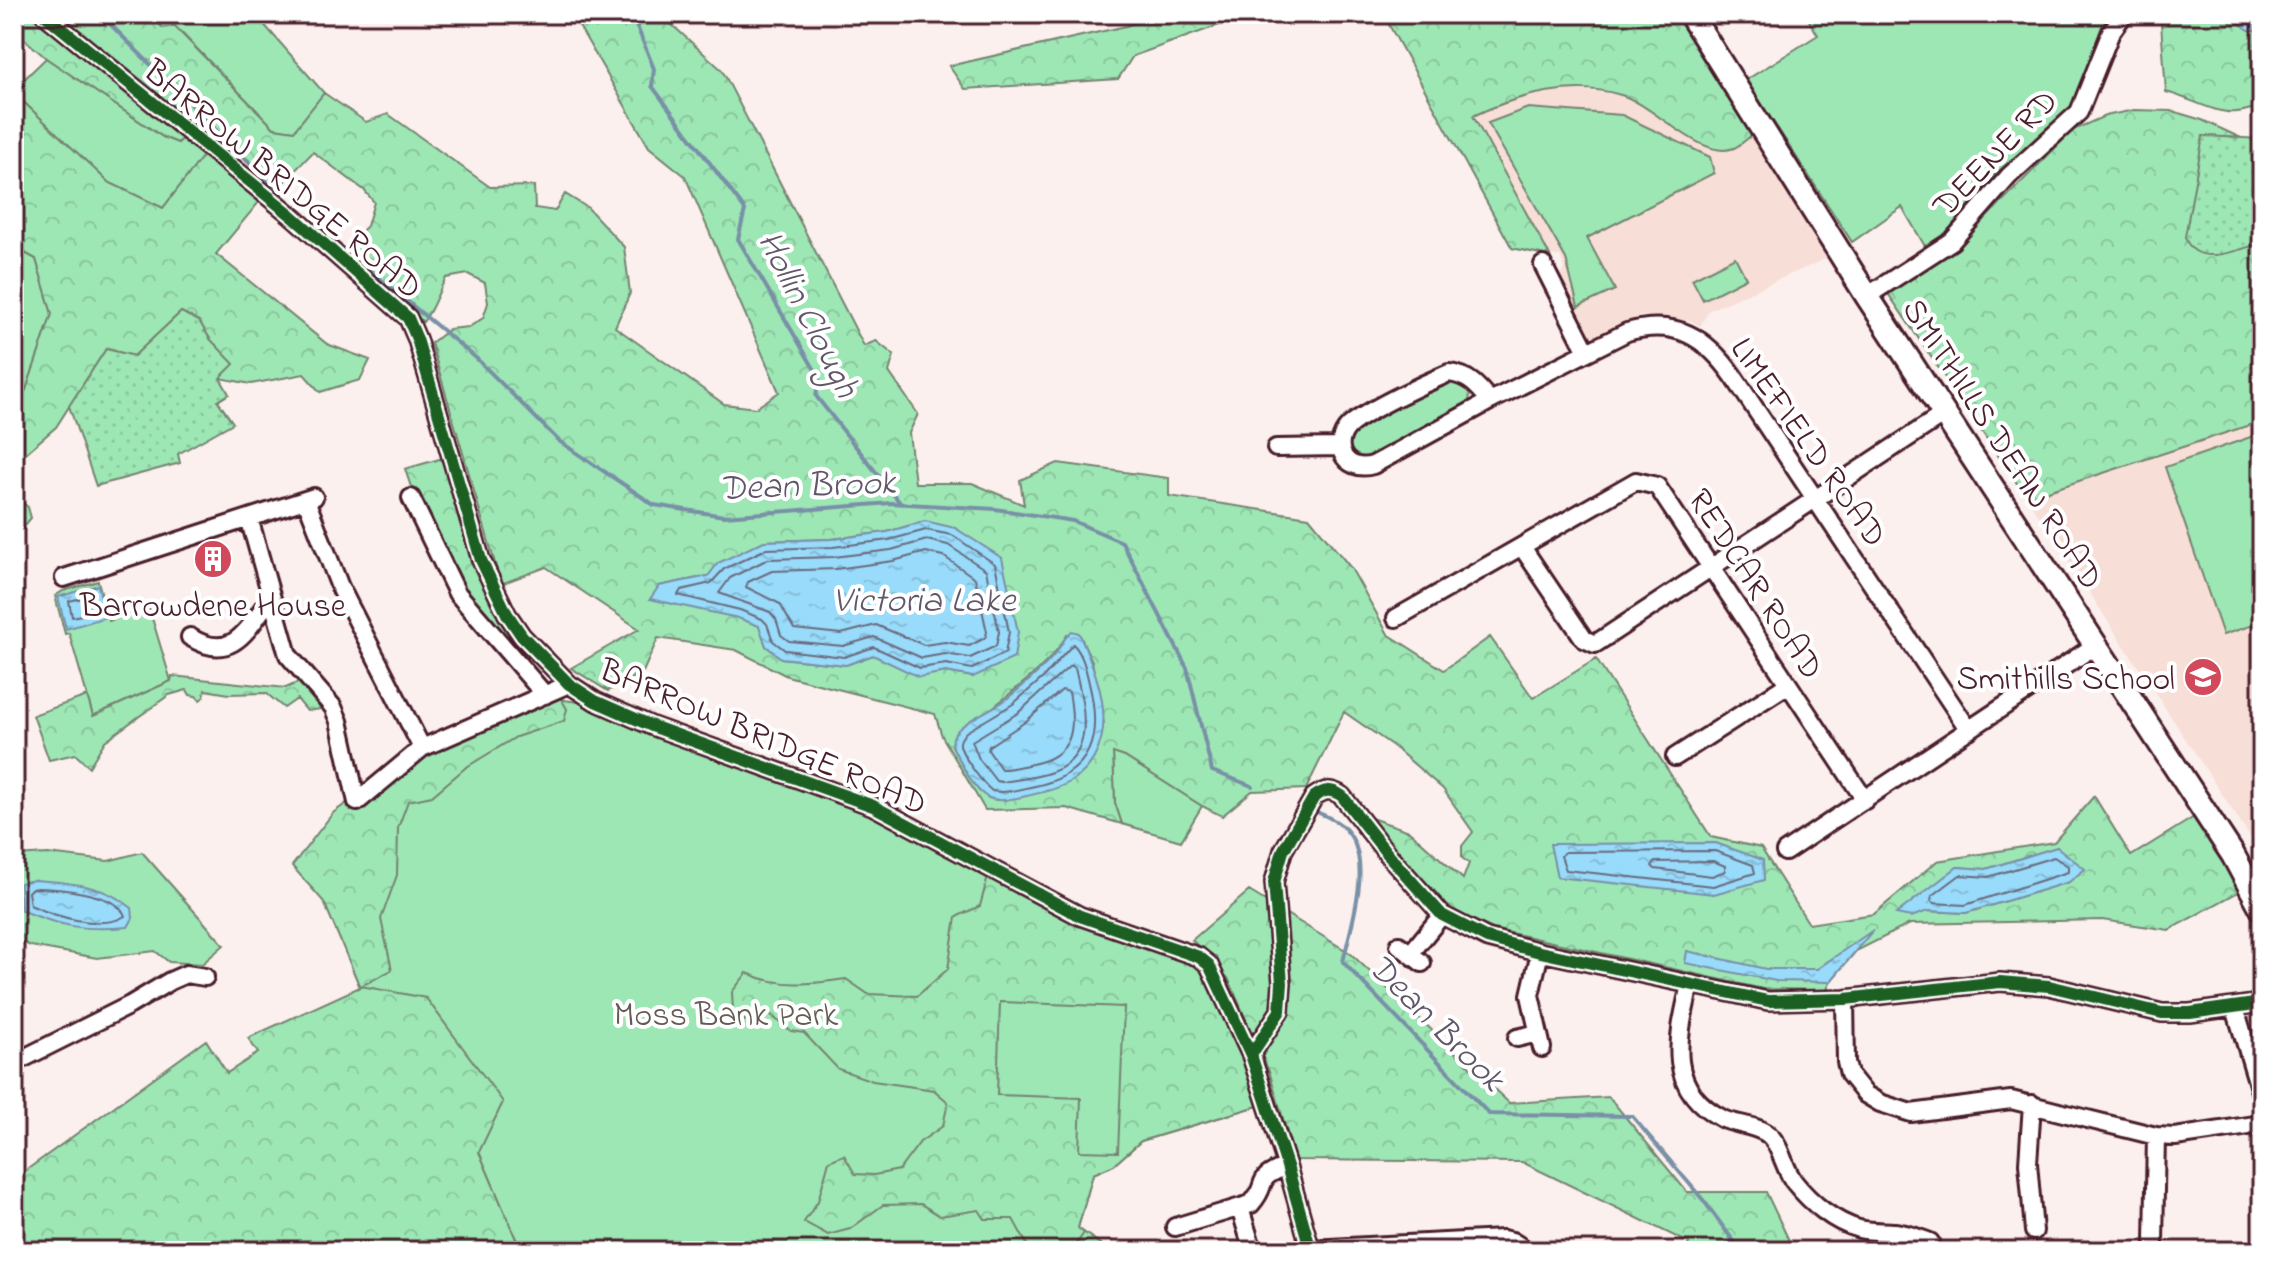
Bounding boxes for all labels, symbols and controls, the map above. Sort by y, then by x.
street label: BARROW BRIDGE ROAD [130,48,432,313]
street label: DEENE RD [1922,79,2071,231]
water label: Hollin Clough [741,222,871,408]
street label: SMITHILLS DEAN ROAD [1887,290,2114,601]
street label: LIMEFIELD ROAD [1716,328,1898,558]
water label: Dean Brook [718,458,897,517]
street label: REDCAR ROAD [1673,480,1834,690]
building icon: Barrowdene House [192,538,234,580]
water label: Victoria Lake [833,576,1017,629]
place label: Barrowdene House [79,583,347,633]
street label: BARROW BRIDGE ROAD [590,647,934,830]
place label: Smithills School [1957,656,2175,706]
school or university icon: Smithills School [2182,656,2224,698]
water label: Dean Brook [1354,943,1517,1106]
park label: Moss Bank Park [614,992,838,1042]

